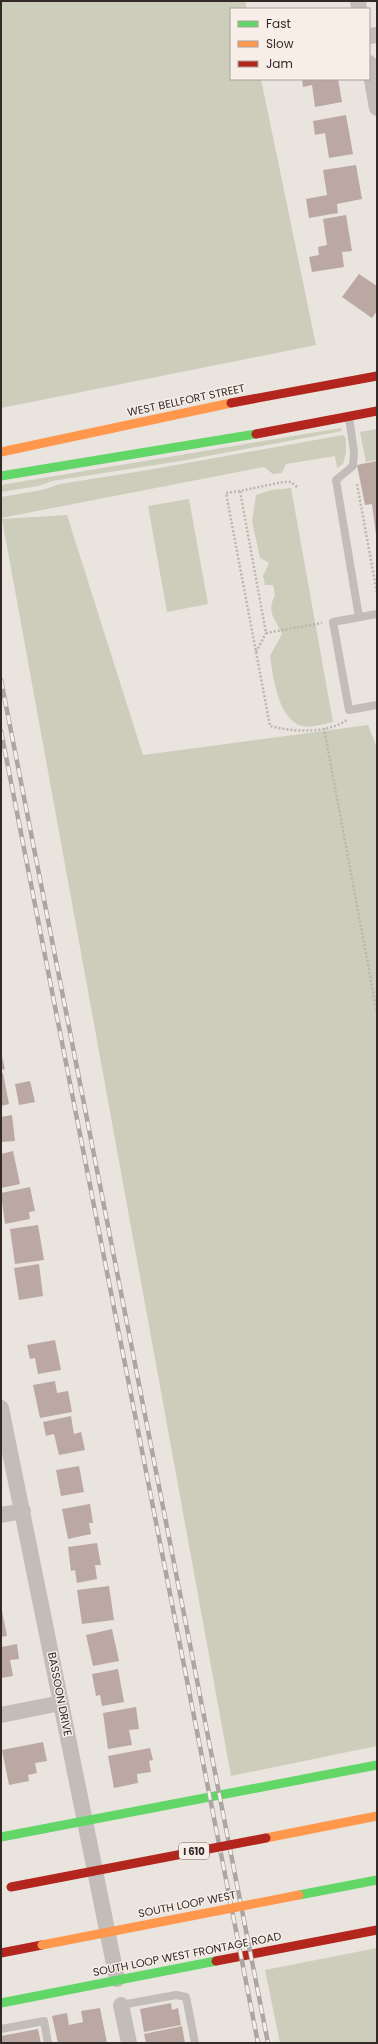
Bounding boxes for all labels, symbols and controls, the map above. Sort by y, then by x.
legend [230,8,370,80]
text: Fast [266,15,291,32]
text: Slow [266,35,294,52]
text: Jam [266,55,293,72]
street label: WEST BELLFORT STREET [126,380,246,420]
street label: BASSOON DRIVE [44,1651,76,1737]
road number: I 610 [179,1843,209,1859]
street label: SOUTH LOOP WEST [137,1887,237,1921]
street label: SOUTH LOOP WEST FRONTAGE ROAD [91,1928,283,1980]

